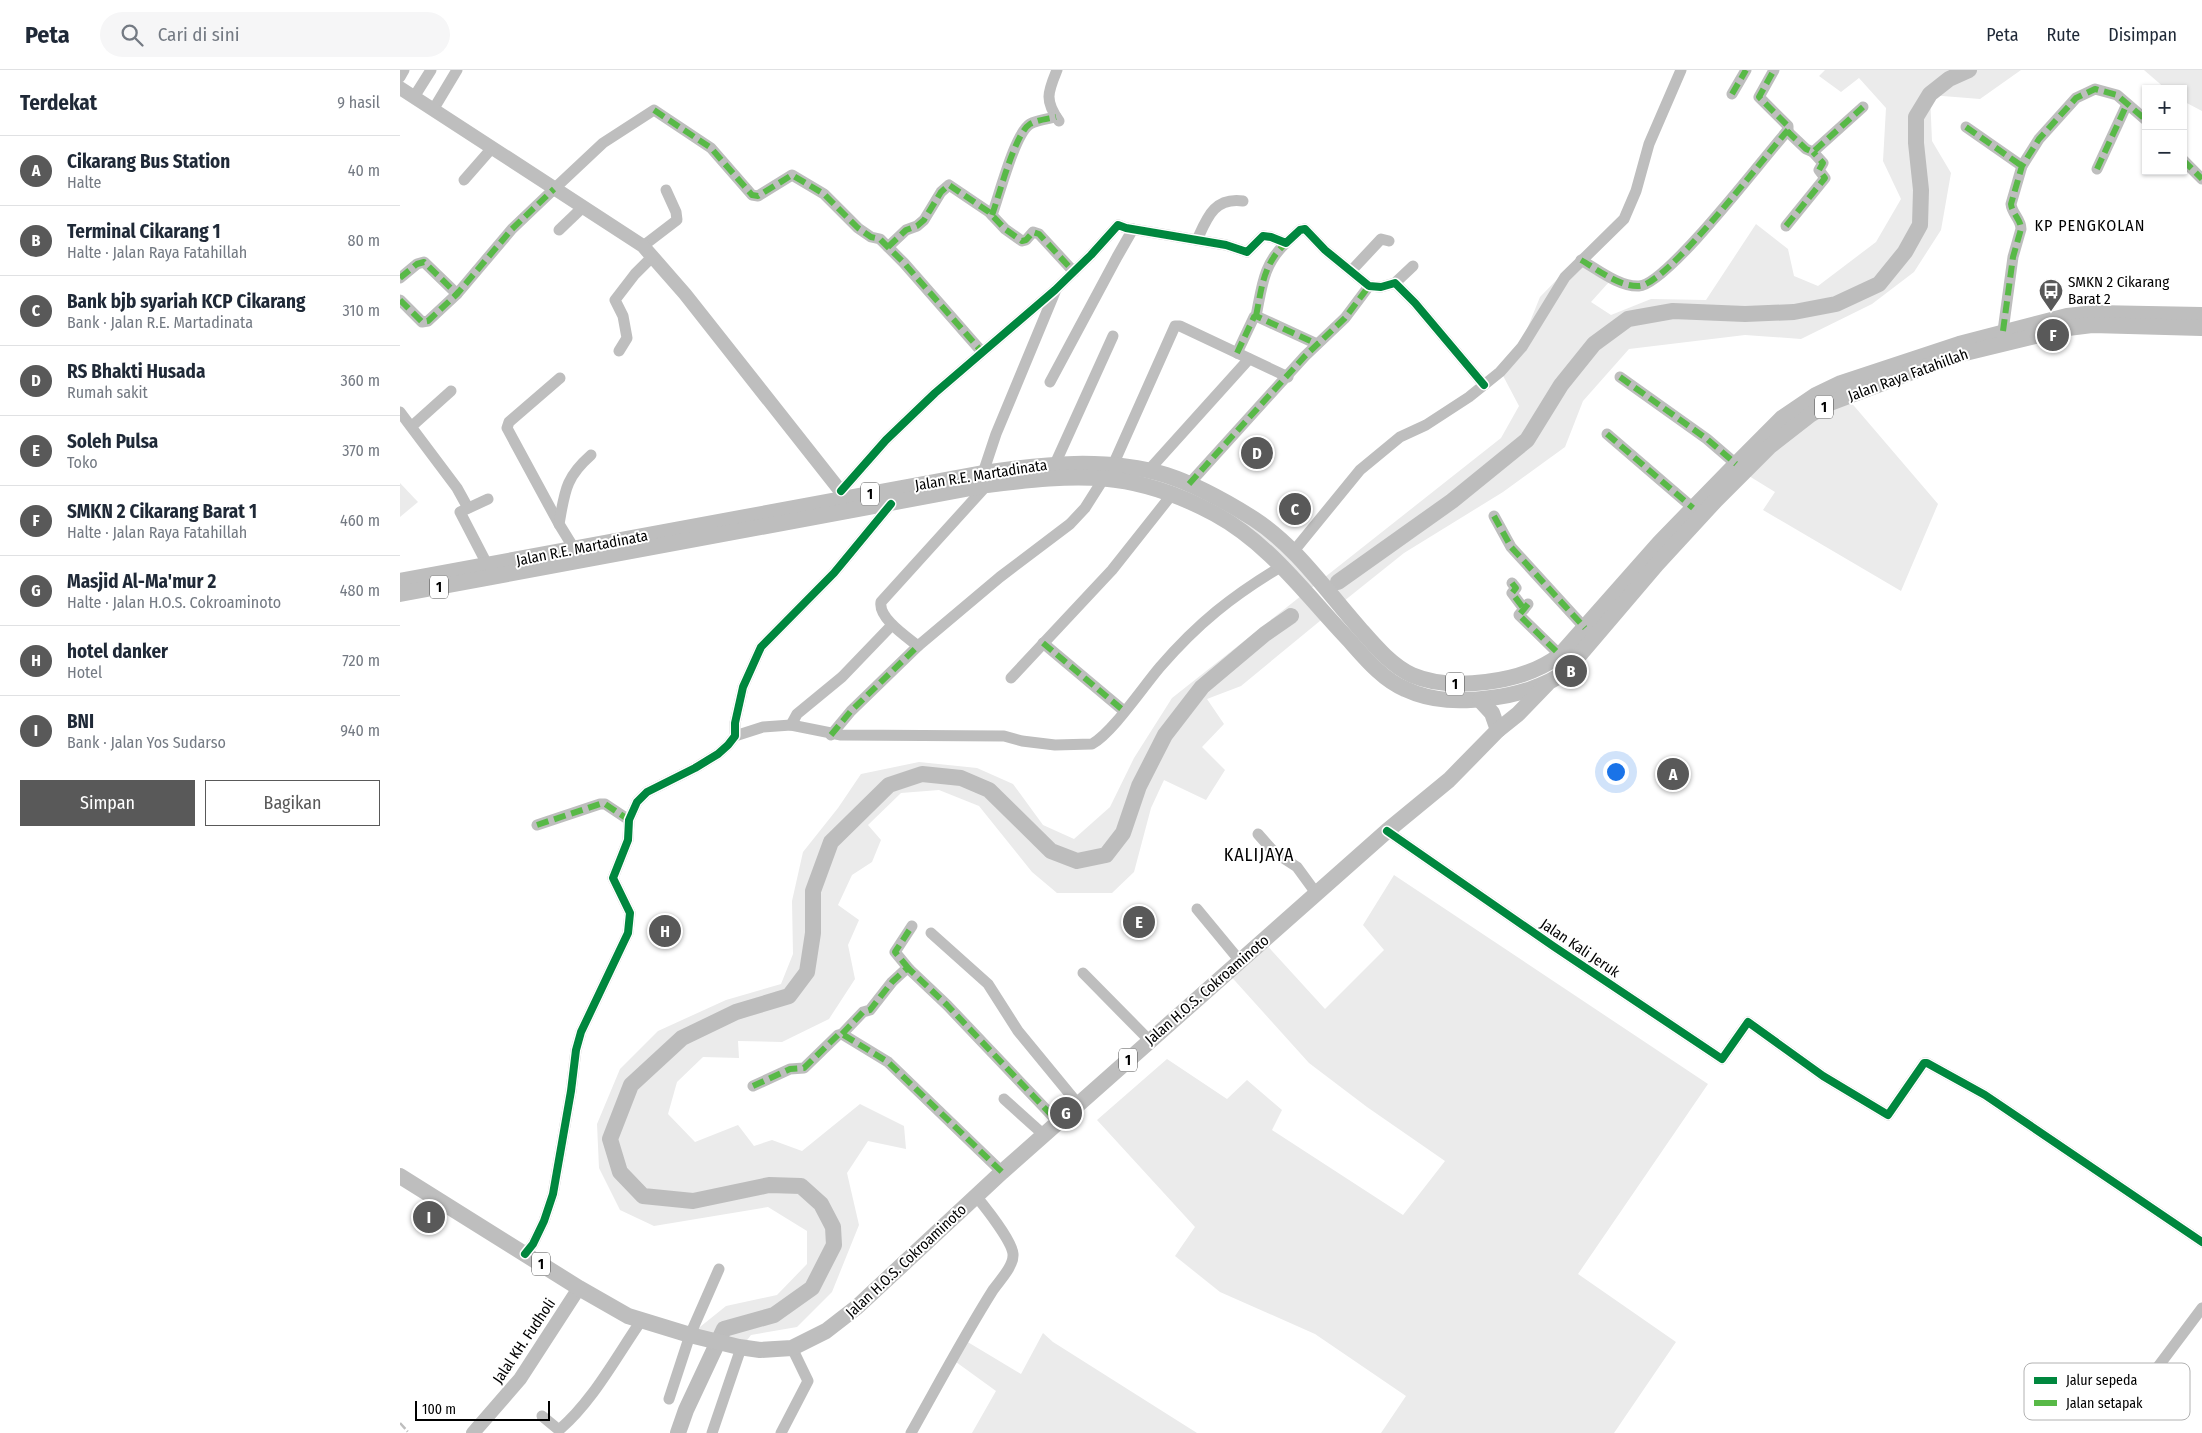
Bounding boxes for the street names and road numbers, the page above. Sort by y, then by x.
street label: Jalan Raya Fatahillah [1846,345,1970,405]
road number: 1 [1815,396,1833,418]
street label: Jalan R.E. Martadinata [914,456,1048,494]
road number: 1 [861,482,879,506]
street label: Jalan R.E. Martadinata [515,526,649,570]
road number: 1 [430,576,448,598]
road number: 1 [1446,672,1464,696]
street label: Jalan Kali Jeruk [1537,915,1623,981]
street label: Jalan H.O.S. Cokroaminoto [1141,931,1273,1049]
road number: 1 [1119,1048,1137,1072]
street label: Jalan H.O.S. Cokroaminoto [842,1200,970,1322]
road number: 1 [532,1252,550,1276]
street label: Jalal KH. Fudholi [489,1295,559,1387]

